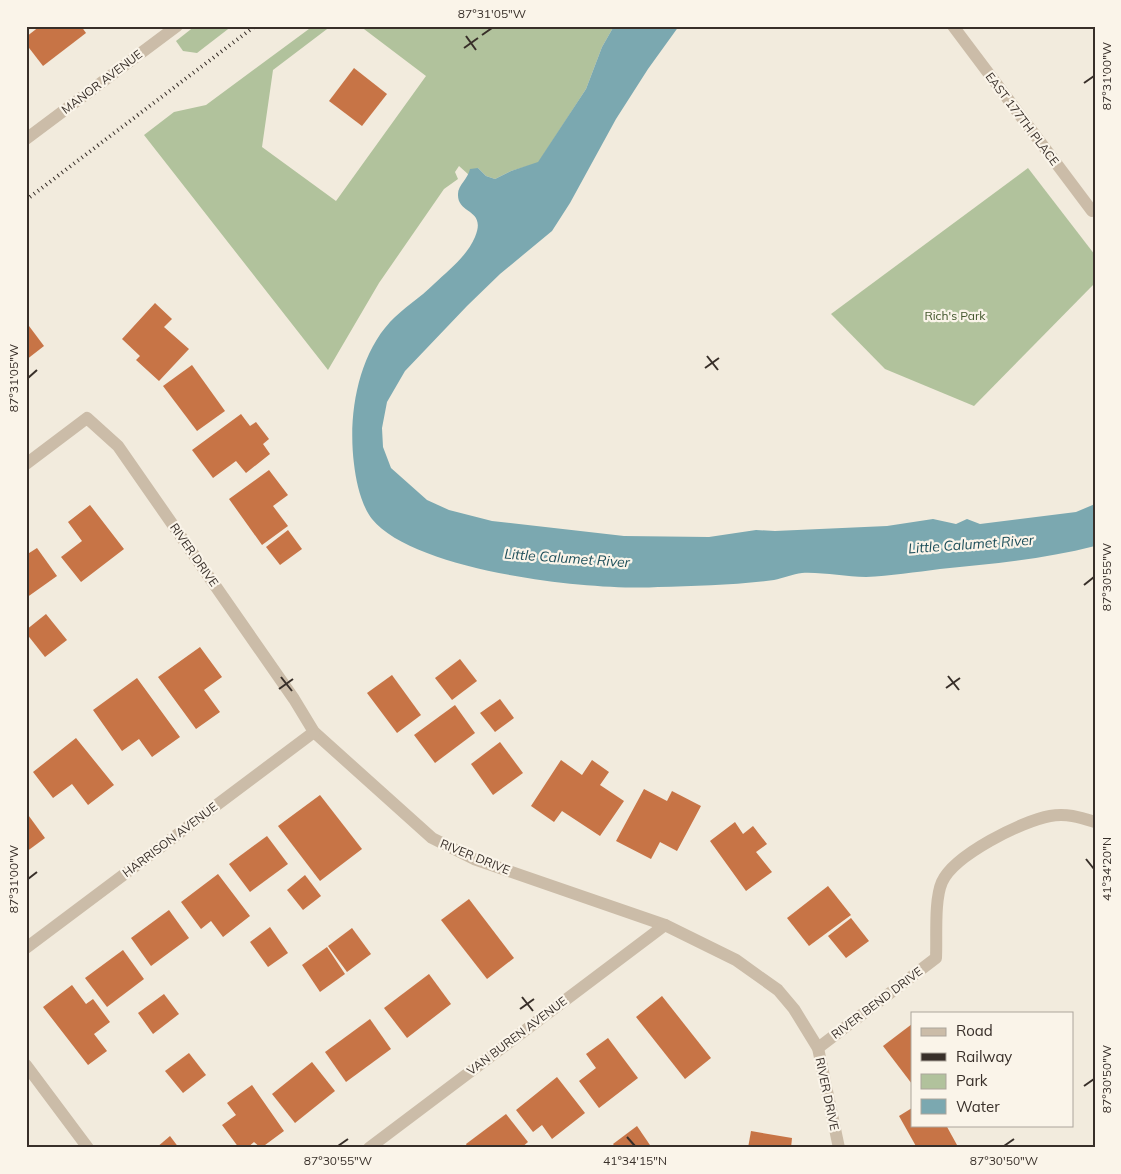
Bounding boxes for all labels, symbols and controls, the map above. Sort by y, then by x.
text: 87°31'05"W [458,6,526,21]
text: 87°31'00"W [1099,42,1114,110]
street label: MANOR AVENUE [58,46,145,117]
street label: EAST 177TH PLACE [983,69,1062,168]
park label: Rich's Park [924,308,986,323]
text: 87°31'05"W [6,344,21,412]
street label: RIVER DRIVE [167,520,222,589]
water label: Little Calumet River [908,531,1035,557]
text: 87°30'55"W [1099,543,1114,611]
water label: Little Calumet River [504,545,631,571]
street label: HARRISON AVENUE [119,799,220,880]
street label: RIVER DRIVE [438,836,512,877]
text: 41°34'20"N [1099,837,1114,901]
text: 87°31'00"W [6,845,21,913]
street label: RIVER BEND DRIVE [828,963,925,1042]
street label: VAN BUREN AVENUE [464,993,570,1078]
legend [911,1012,1074,1126]
text: Road [956,1021,993,1040]
text: 87°30'50"W [1099,1045,1114,1113]
text: Railway [956,1047,1012,1066]
street label: RIVER DRIVE [812,1056,843,1132]
text: Park [956,1071,988,1090]
text: Water [956,1097,1000,1116]
text: 87°30'55"W [304,1153,372,1168]
text: 41°34'15"N [603,1153,667,1168]
text: 87°30'50"W [970,1153,1038,1168]

